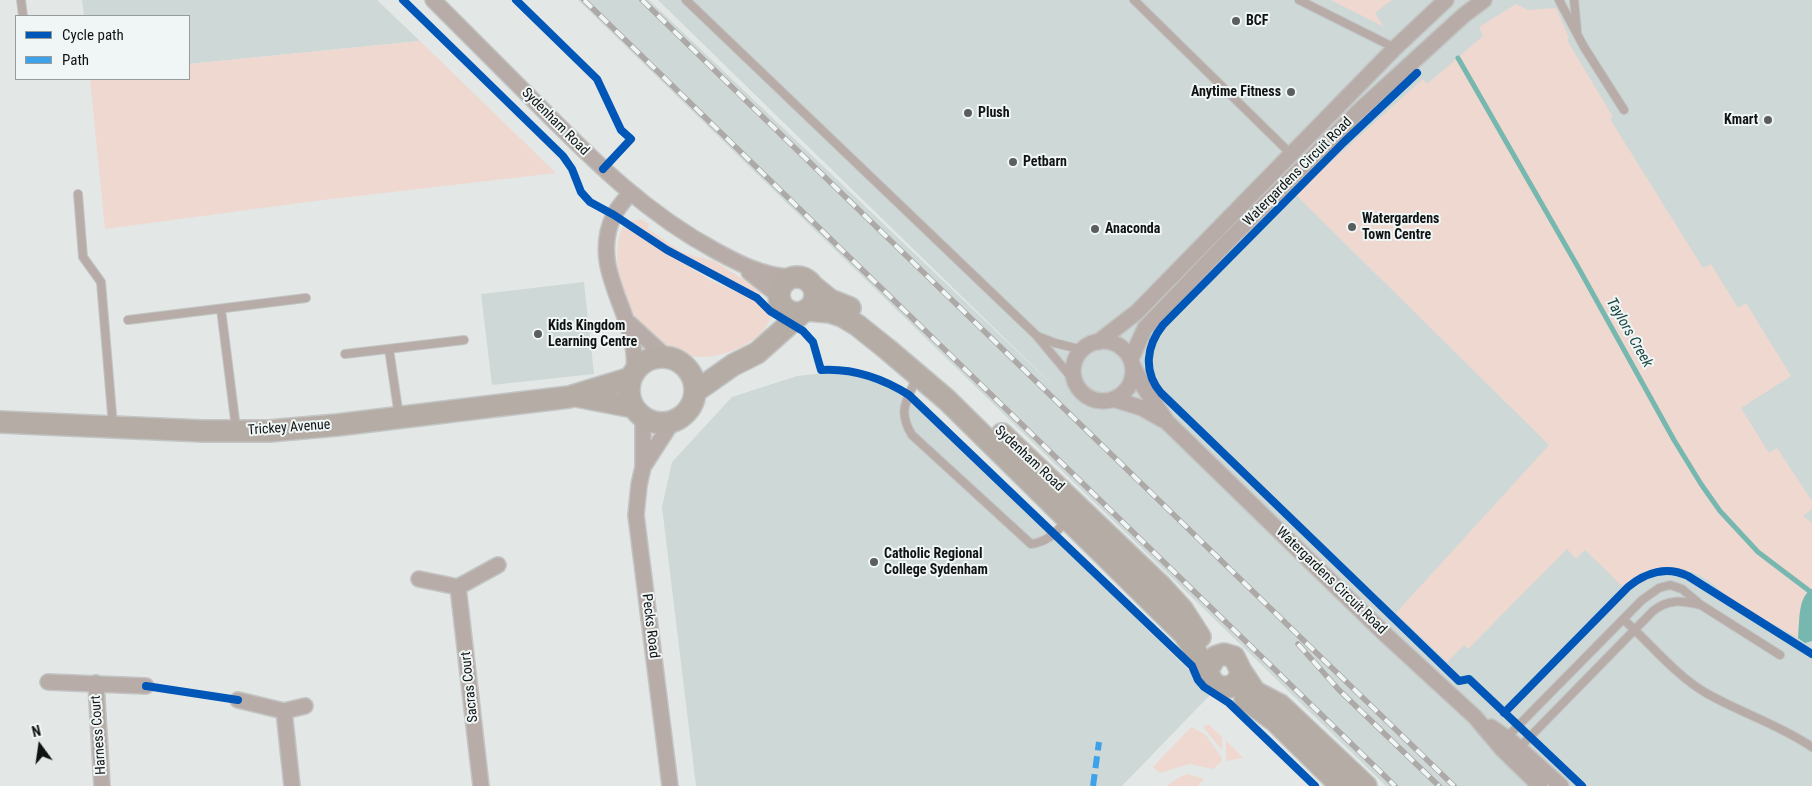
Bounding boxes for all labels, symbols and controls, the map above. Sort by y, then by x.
place label: BCF [1246,13,1268,29]
legend [15,15,190,80]
marker: BCF [1230,15,1242,27]
text: Cycle path [62,26,124,44]
text: Path [62,51,89,69]
place label: Anytime Fitness [1191,84,1281,100]
street label: Sydenham Road [518,85,592,159]
marker: Anytime Fitness [1285,86,1297,98]
place label: Plush [978,105,1010,121]
marker: Plush [962,107,974,119]
place label: Kmart [1724,112,1758,128]
street label: Watergardens Circuit Road [1240,114,1356,230]
marker: Kmart [1762,114,1774,126]
place label: Petbarn [1023,154,1067,170]
marker: Petbarn [1007,156,1019,168]
place label: Watergardens Town Centre [1362,211,1439,243]
place label: Anaconda [1105,221,1160,237]
marker: Watergardens Town Centre [1346,221,1358,233]
marker: Anaconda [1089,223,1101,235]
water label: Taylors Creek [1602,295,1656,371]
place label: Kids Kingdom Learning Centre [548,318,637,351]
marker: Kids Kingdom Learning Centre [532,328,544,340]
street label: Trickey Avenue [247,417,331,439]
street label: Sydenham Road [991,423,1067,495]
street label: Watergardens Circuit Road [1272,524,1390,638]
place label: Catholic Regional College Sydenham [884,546,988,578]
marker: Catholic Regional College Sydenham [868,556,880,568]
street label: Pecks Road [638,593,662,659]
street label: Sacras Court [458,651,482,723]
street label: Harness Court [88,695,110,775]
north arrow [15,721,65,771]
text: N [30,723,42,740]

